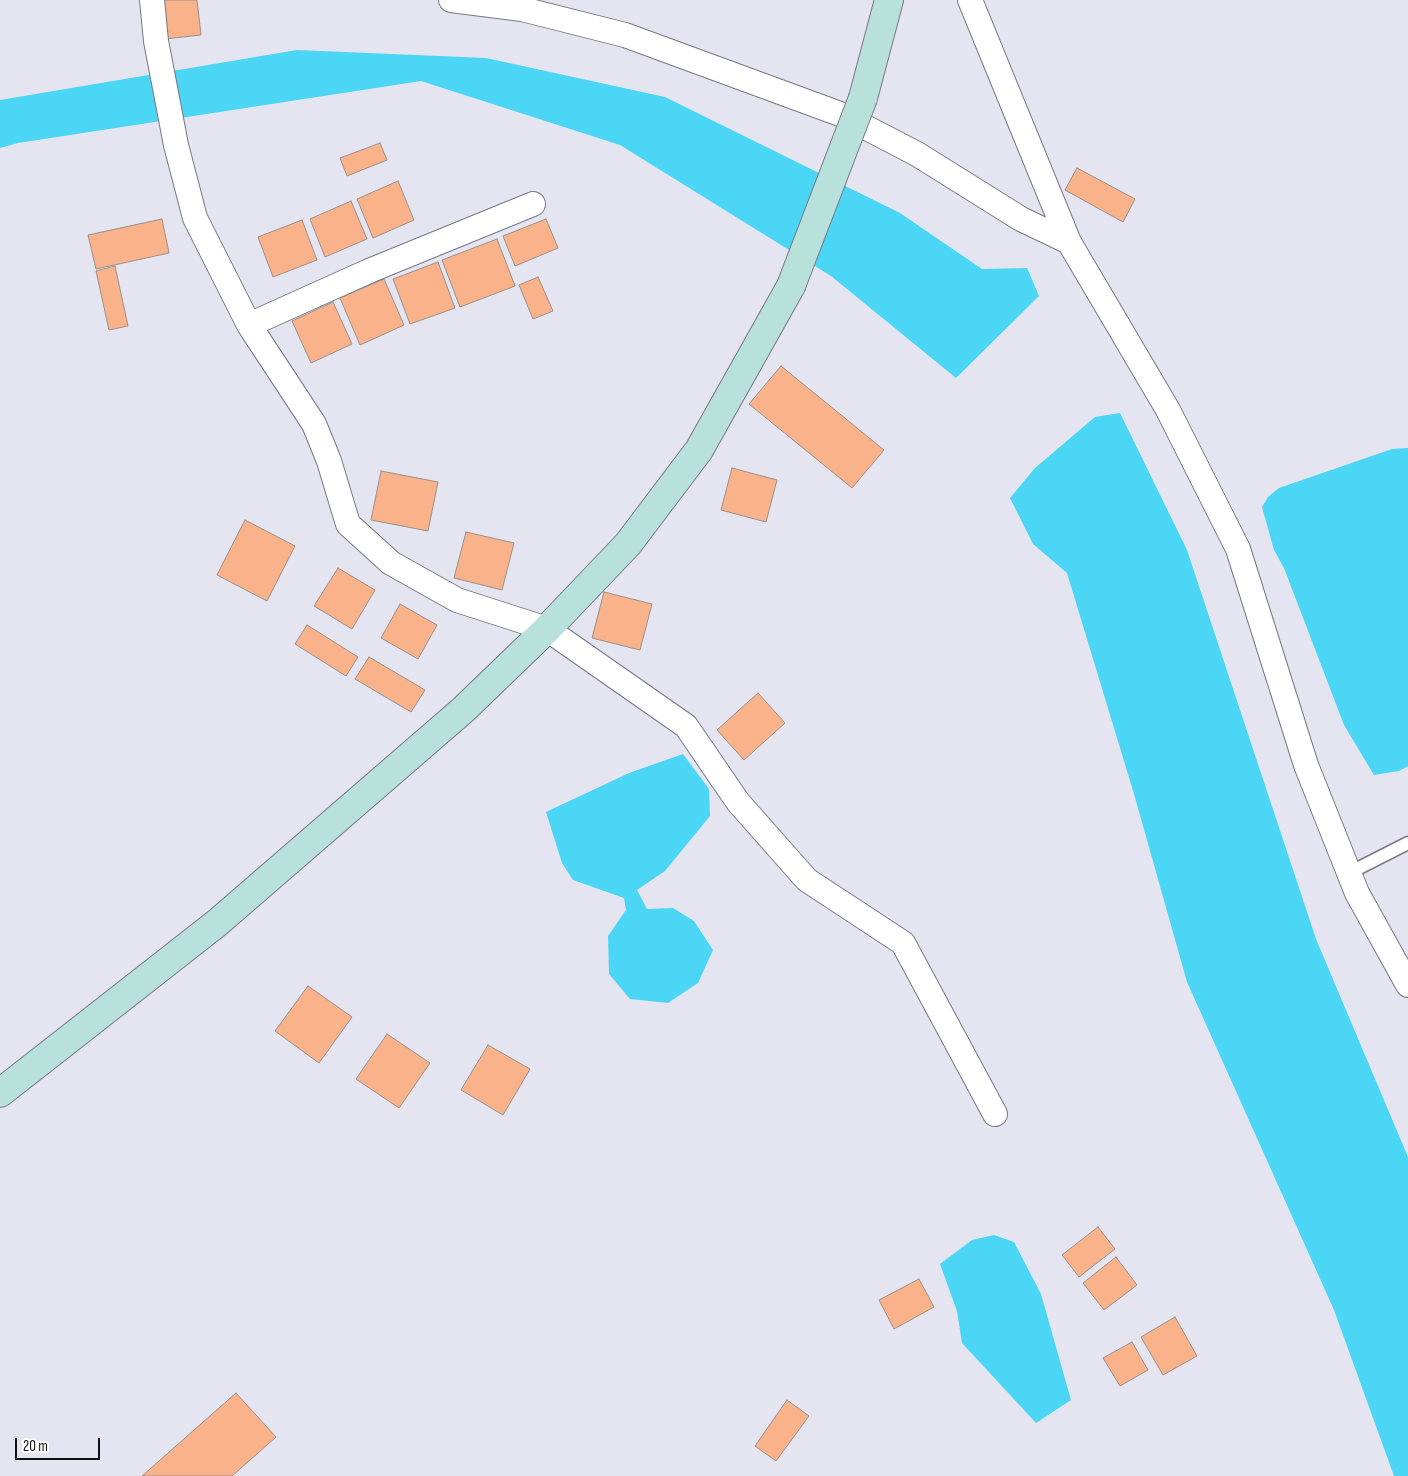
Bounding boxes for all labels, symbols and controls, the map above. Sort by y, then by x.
scale bar [18,1428,102,1460]
text: 20 m [23,1437,48,1456]

